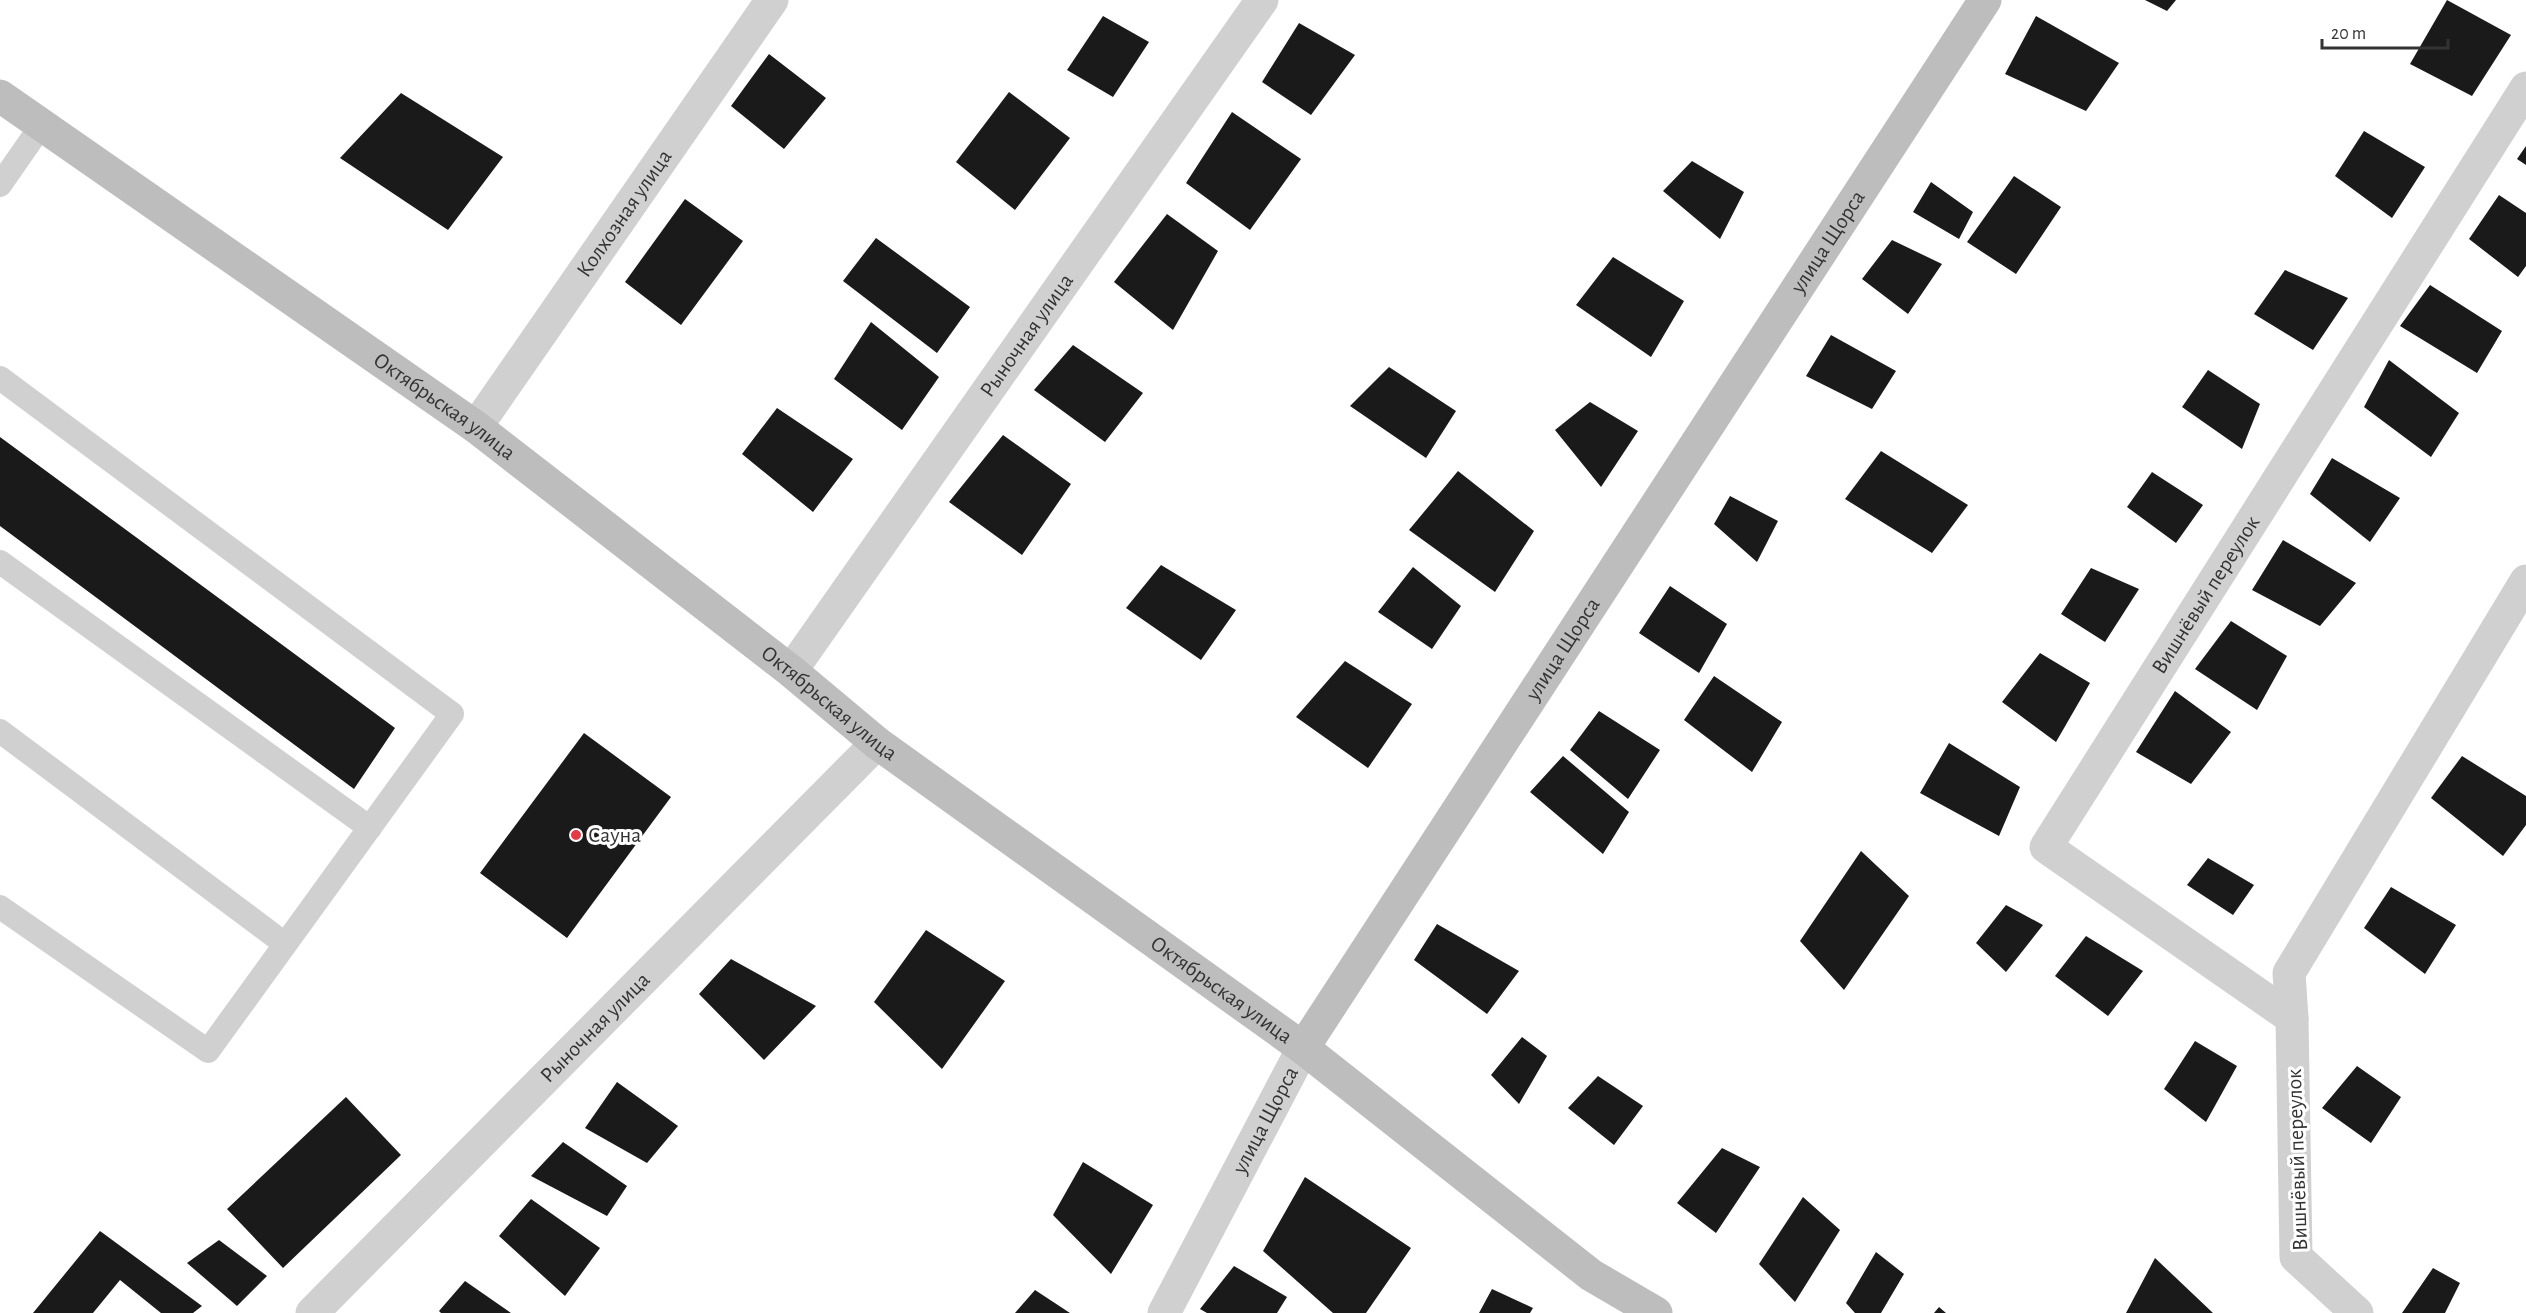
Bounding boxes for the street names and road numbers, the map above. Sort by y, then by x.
street label: Колхозная улица [572,146,676,281]
street label: улица Щорса [1786,187,1869,298]
street label: Рыночная улица [976,270,1077,401]
street label: Октябрьская улица [370,348,519,464]
street label: Вишнёвый переулок [2147,512,2263,678]
street label: улица Щорса [1521,594,1604,705]
street label: Октябрьская улица [757,641,901,765]
street label: Октябрьская улица [1147,932,1296,1048]
street label: Рыночная улица [536,968,654,1087]
street label: улица Щорса [1228,1063,1302,1178]
street label: Вишнёвый переулок [2283,1069,2311,1251]

